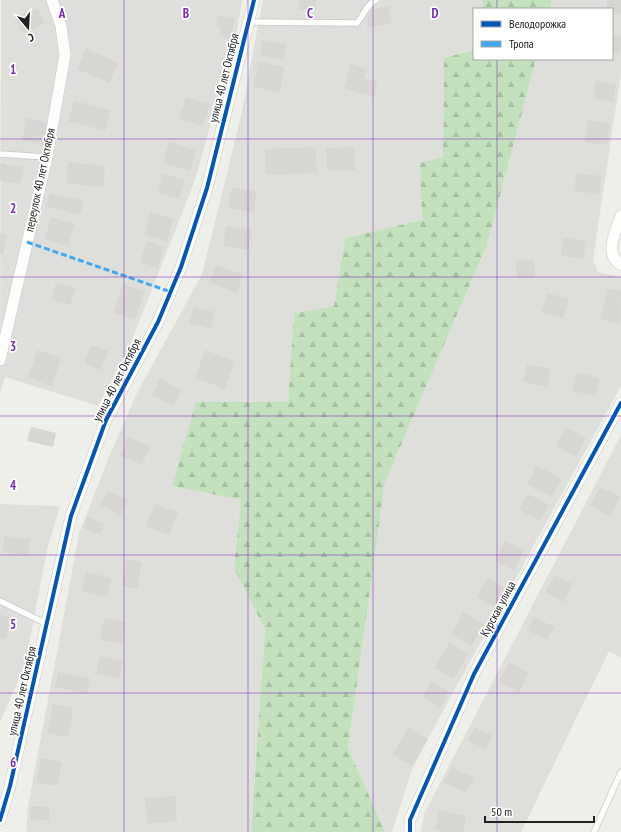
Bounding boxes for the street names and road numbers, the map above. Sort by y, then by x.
street label: улица 40 лет Октября [205,31,242,124]
street label: переулок 40 лет Октября [21,126,58,233]
street label: улица 40 лет Октября [89,335,144,424]
street label: Курская улица [477,578,519,639]
street label: улица 40 лет Октября [4,644,39,737]

